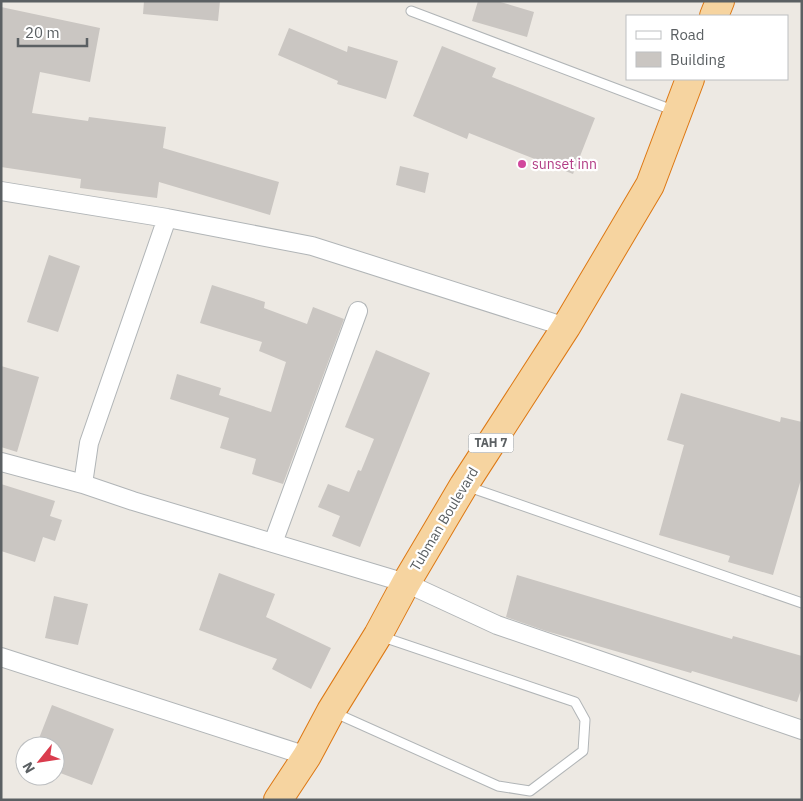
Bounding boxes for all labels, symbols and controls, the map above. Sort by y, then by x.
scale bar [18,15,86,47]
legend [626,15,788,80]
text: 20 m [25,23,60,42]
text: Road [670,25,705,44]
text: Building [670,50,725,69]
place label: sunset inn [532,155,597,173]
marker: sunset inn [516,158,528,170]
road number: TAH 7 [468,433,514,452]
street label: Tubman Boulevard [406,464,482,574]
north arrow [15,736,65,786]
text: N [18,759,39,776]

